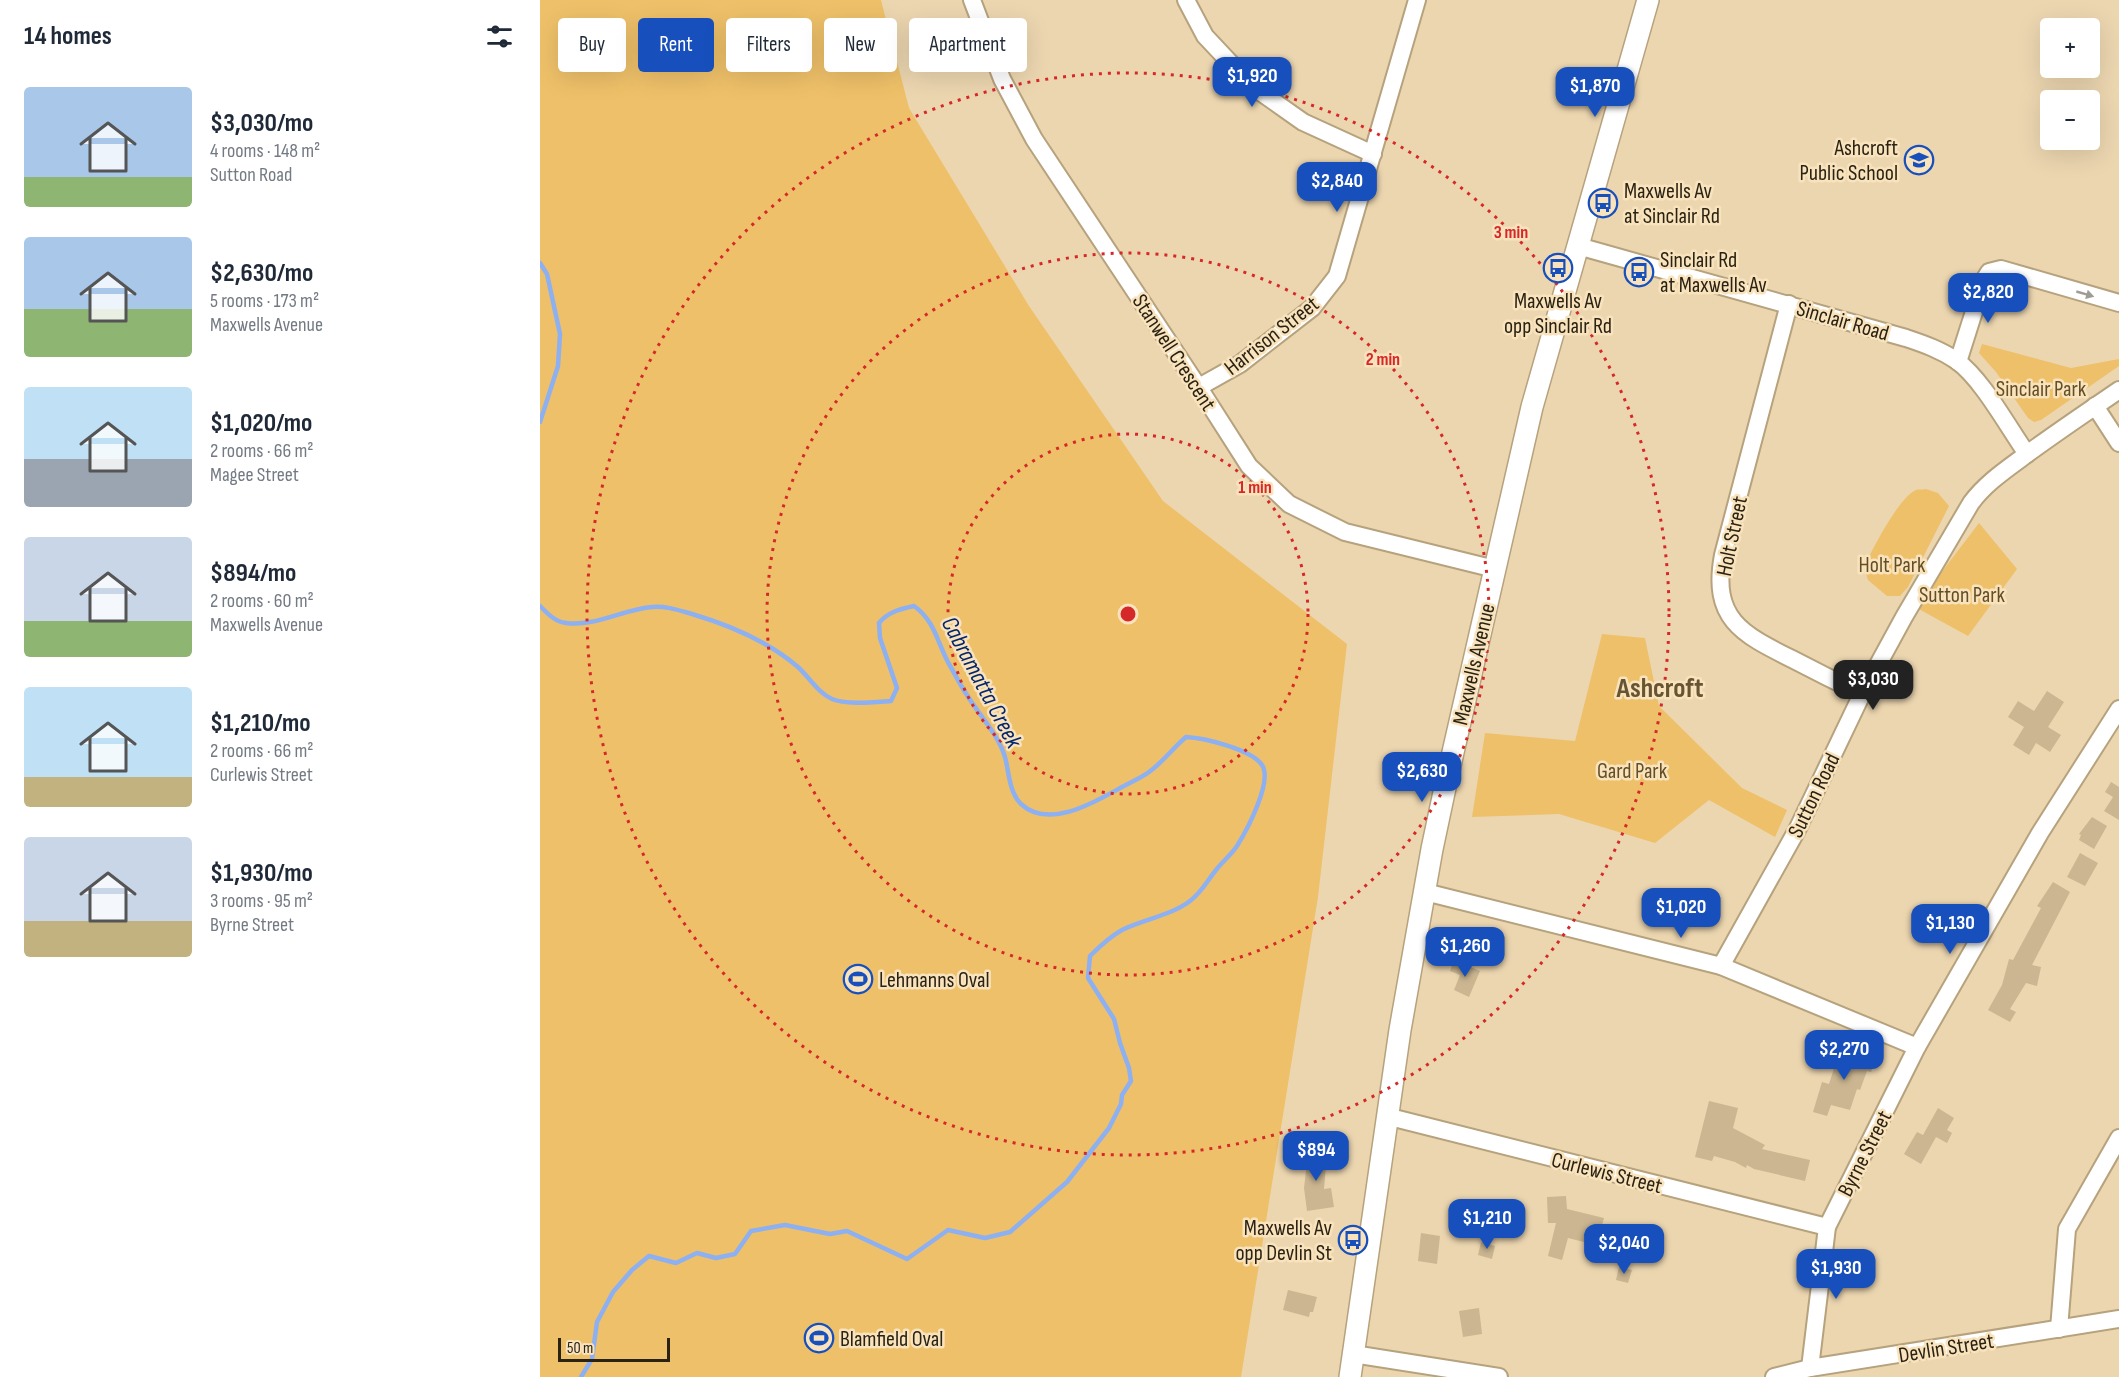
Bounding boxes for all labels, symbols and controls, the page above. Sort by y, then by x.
chip: Buy [558,18,626,72]
chip: Rent [638,18,714,72]
chip: Filters [726,18,812,72]
chip: New [824,18,897,72]
chip: Apartment [909,18,1027,72]
map controls [2040,18,2100,150]
button: + [2040,18,2100,78]
icon: filters [483,20,516,53]
text: 14 homes [24,21,112,52]
pin: $1,920 [1203,57,1301,108]
text: $1,920 [1227,64,1277,88]
pin: $1,870 [1546,67,1644,118]
text: $1,870 [1570,74,1620,98]
button: − [2040,90,2100,150]
text: $3,030/mo [210,108,313,139]
icon: home [72,111,144,183]
place label: Ashcroft Public School [1799,135,1898,187]
text: 4 rooms · 148 m² [210,139,320,163]
school or university icon: Ashcroft Public School [1903,144,1935,176]
pin: $2,840 [1288,162,1386,213]
text: Sutton Road [210,163,292,187]
text: $2,840 [1311,169,1363,193]
place label: Maxwells Av at Sinclair Rd [1624,178,1720,230]
bus stop icon: Maxwells Av at Sinclair Rd [1587,187,1619,219]
text: 3 min [1494,222,1528,243]
place label: Sinclair Rd at Maxwells Av [1660,247,1767,299]
bus stop icon: Maxwells Av opp Sinclair Rd [1542,252,1574,284]
bus stop icon: Sinclair Rd at Maxwells Av [1623,256,1655,288]
text: $2,630/mo [210,258,313,289]
icon: home [72,261,144,333]
pin: $2,820 [1939,273,2037,324]
text: $2,820 [1962,280,2014,304]
place label: Maxwells Av opp Sinclair Rd [1504,288,1612,340]
text: 5 rooms · 173 m² [210,289,319,313]
street label: Stanwell Crescent [1126,289,1222,417]
one-way arrow [2076,289,2095,299]
street label: Harrison Street [1219,291,1325,382]
street label: Sinclair Road [1793,295,1892,347]
text: Maxwells Avenue [210,313,323,337]
text: 2 min [1366,349,1400,370]
park label: Sinclair Park [1996,376,2087,403]
text: $1,020/mo [210,408,312,439]
icon: home [72,411,144,483]
text: 2 rooms · 66 m² [210,439,314,463]
text: Magee Street [210,463,299,487]
text: 1 min [1238,477,1272,498]
street label: Holt Street [1711,494,1754,579]
park label: Holt Park [1859,552,1926,579]
text: $894/mo [210,558,296,589]
icon: home [72,561,144,633]
park label: Sutton Park [1919,582,2006,609]
text: 2 rooms · 60 m² [210,589,314,613]
street label: Maxwells Avenue [1447,601,1502,728]
centre of rings [1118,604,1138,624]
water label: Cabramatta Creek [935,612,1029,754]
text: Maxwells Avenue [210,613,323,637]
pin: $3,030 [1824,660,1922,711]
text: $3,030 [1847,667,1899,691]
district label: Ashcroft [1615,672,1704,705]
text: $1,210/mo [210,708,311,739]
icon: home [72,711,144,783]
text: 2 rooms · 66 m² [210,739,314,763]
street label: Sutton Road [1782,749,1846,842]
pin: $2,630 [1373,752,1471,803]
park label: Gard Park [1597,758,1668,785]
text: $2,630 [1396,759,1448,783]
text: Curlewis Street [210,763,313,787]
text: $1,930/mo [210,858,313,889]
icon: home [72,861,144,933]
pin: $1,020 [1632,888,1730,939]
text: 3 rooms · 95 m² [210,889,313,913]
text: $1,020 [1656,895,1706,919]
pin: $1,130 [1901,904,1999,955]
text: $1,130 [1925,911,1975,935]
text: Byrne Street [210,913,294,937]
pin: $1,260 [1416,927,1514,978]
text: $1,260 [1440,934,1490,958]
sports icon: Lehmanns Oval [842,963,874,995]
place label: Lehmanns Oval [879,967,990,994]
pin: $2,270 [1795,1030,1893,1081]
text: $2,270 [1819,1037,1869,1061]
street label: Byrne Street [1832,1106,1899,1201]
pin: $894 [1280,1131,1352,1182]
text: $894 [1297,1138,1335,1162]
street label: Curlewis Street [1548,1147,1665,1200]
pin: $1,210 [1438,1199,1536,1250]
text: $1,210 [1462,1206,1512,1230]
place label: Maxwells Av opp Devlin St [1235,1215,1332,1267]
bus stop icon: Maxwells Av opp Devlin St [1337,1224,1369,1256]
pin: $2,040 [1575,1224,1673,1275]
text: $2,040 [1598,1231,1650,1255]
pin: $1,930 [1787,1249,1885,1300]
text: $1,930 [1810,1256,1862,1280]
sports icon: Blamfield Oval [803,1322,835,1354]
place label: Blamfield Oval [840,1326,943,1353]
street label: Devlin Street [1897,1328,1996,1369]
scale bar [558,1335,670,1362]
text: 50 m [567,1339,593,1358]

